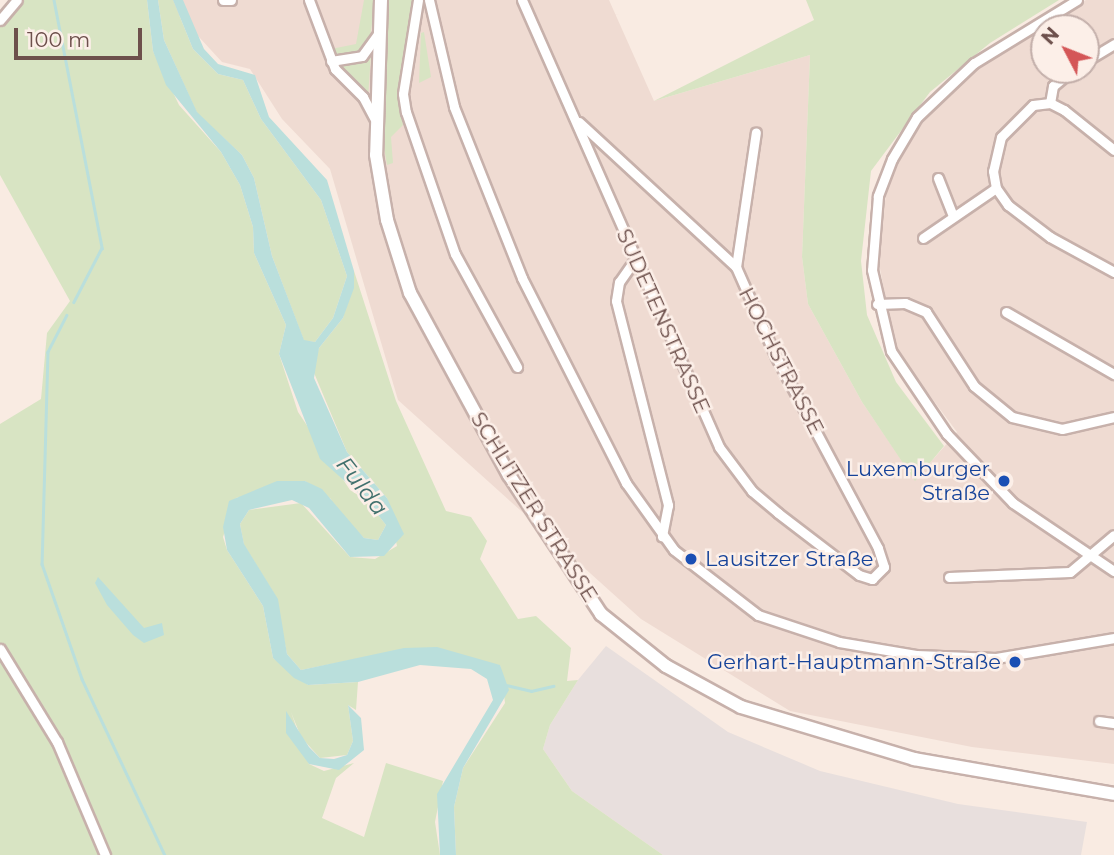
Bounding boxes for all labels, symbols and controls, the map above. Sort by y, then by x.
scale bar [18,14,145,58]
north arrow [1030,14,1100,84]
text: N [1037,23,1064,49]
text: 100 m [27,27,90,52]
street label: SUDETENSTRASSE [611,225,715,417]
street label: HOCHSTRASSE [733,283,829,439]
street label: SCHLITZER STRASSE [465,407,603,607]
water label: Fulda [331,451,393,521]
place label: Luxemburger Straße [846,456,990,506]
marker: Luxemburger Straße [996,473,1012,489]
place label: Lausitzer Straße [705,546,873,572]
marker: Lausitzer Straße [683,551,699,567]
place label: Gerhart-Hauptmann-Straße [707,649,1001,675]
marker: Gerhart-Hauptmann-Straße [1007,654,1023,670]

